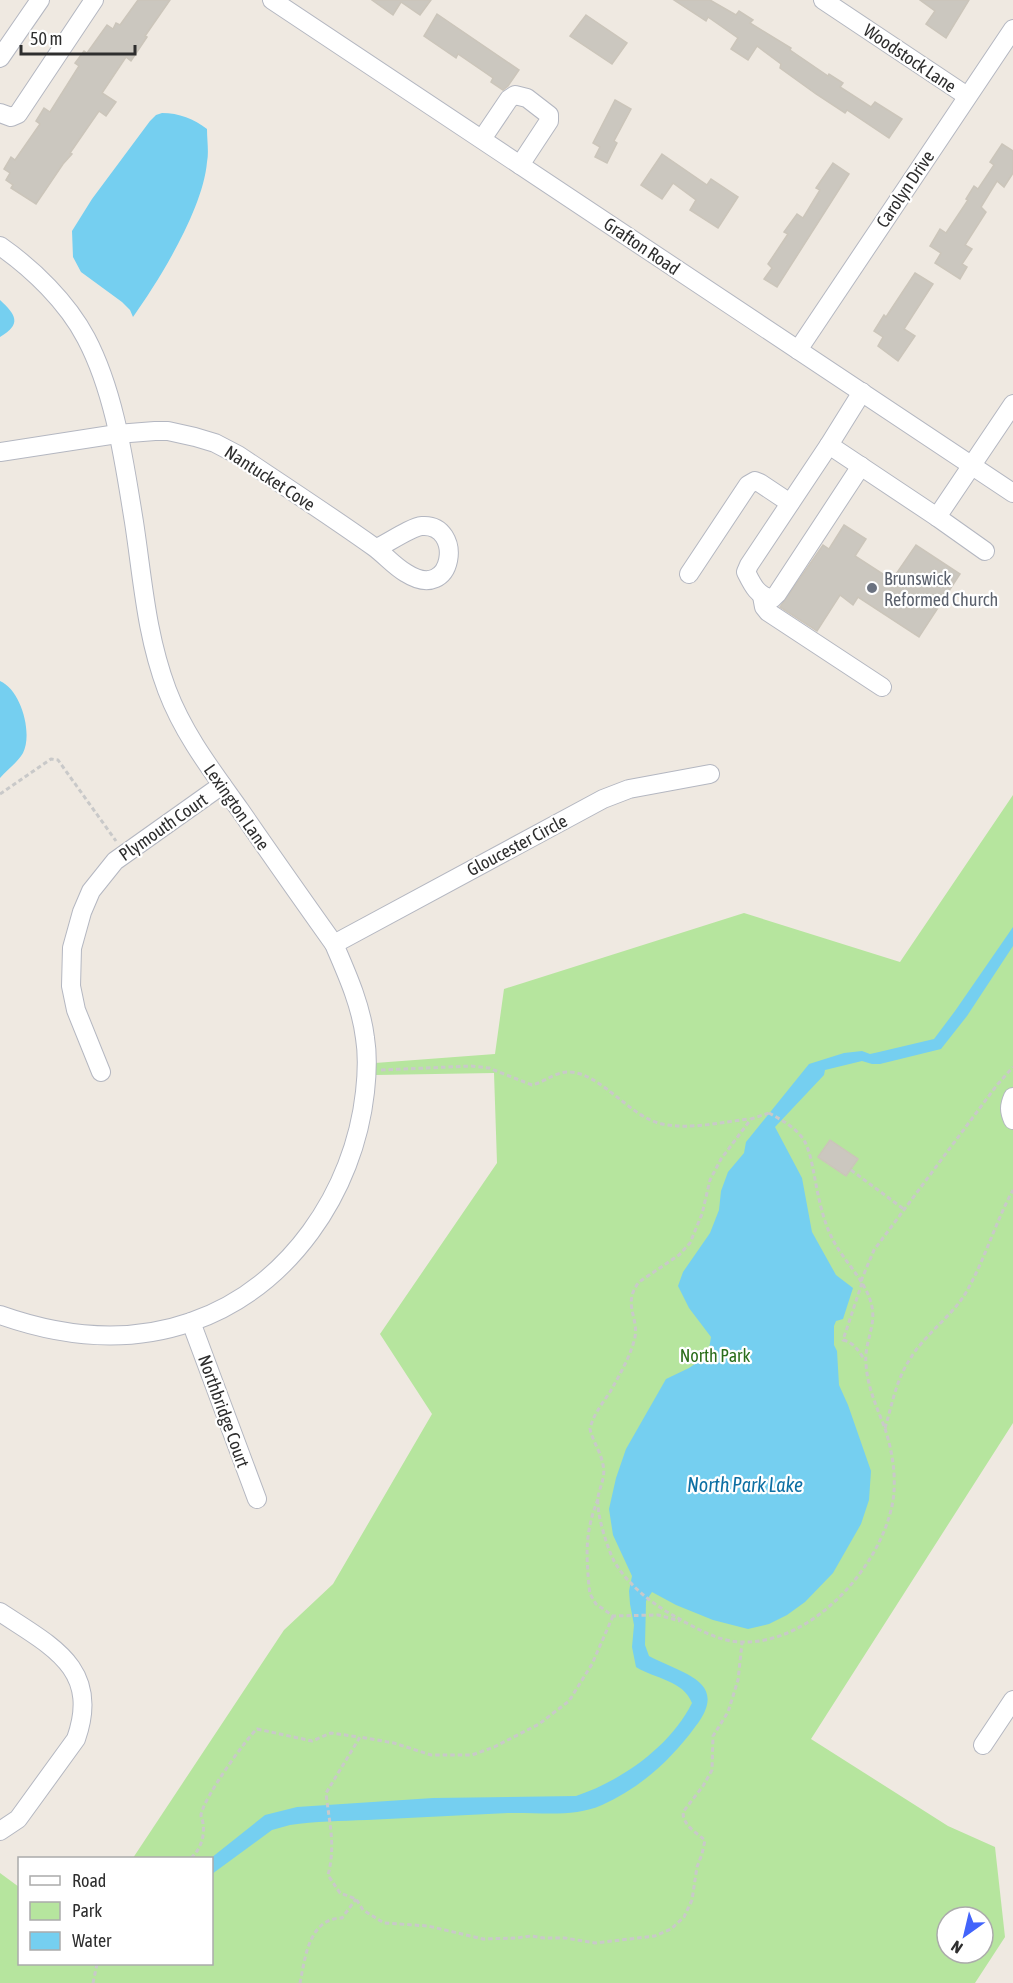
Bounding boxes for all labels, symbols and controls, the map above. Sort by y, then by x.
scale bar [21,18,135,56]
street label: Woodstock Lane [860,19,960,97]
text: 50 m [30,28,62,49]
street label: Carolyn Drive [872,146,938,232]
street label: Grafton Road [600,213,684,279]
street label: Nantucket Cove [221,441,319,515]
place label: Brunswick Reformed Church [884,568,998,610]
marker: Brunswick Reformed Church [865,581,879,595]
street label: Lexington Lane [200,760,274,854]
street label: Plymouth Court [115,789,211,865]
street label: Gloucester Circle [463,810,571,880]
park label: North Park [680,1345,750,1366]
street label: Northbridge Court [194,1352,254,1470]
water label: North Park Lake [687,1473,803,1496]
legend [18,1857,213,1965]
text: Road [72,1870,106,1891]
text: Park [72,1900,102,1921]
north arrow [935,1905,995,1965]
text: Water [72,1930,112,1951]
text: N [948,1937,966,1958]

